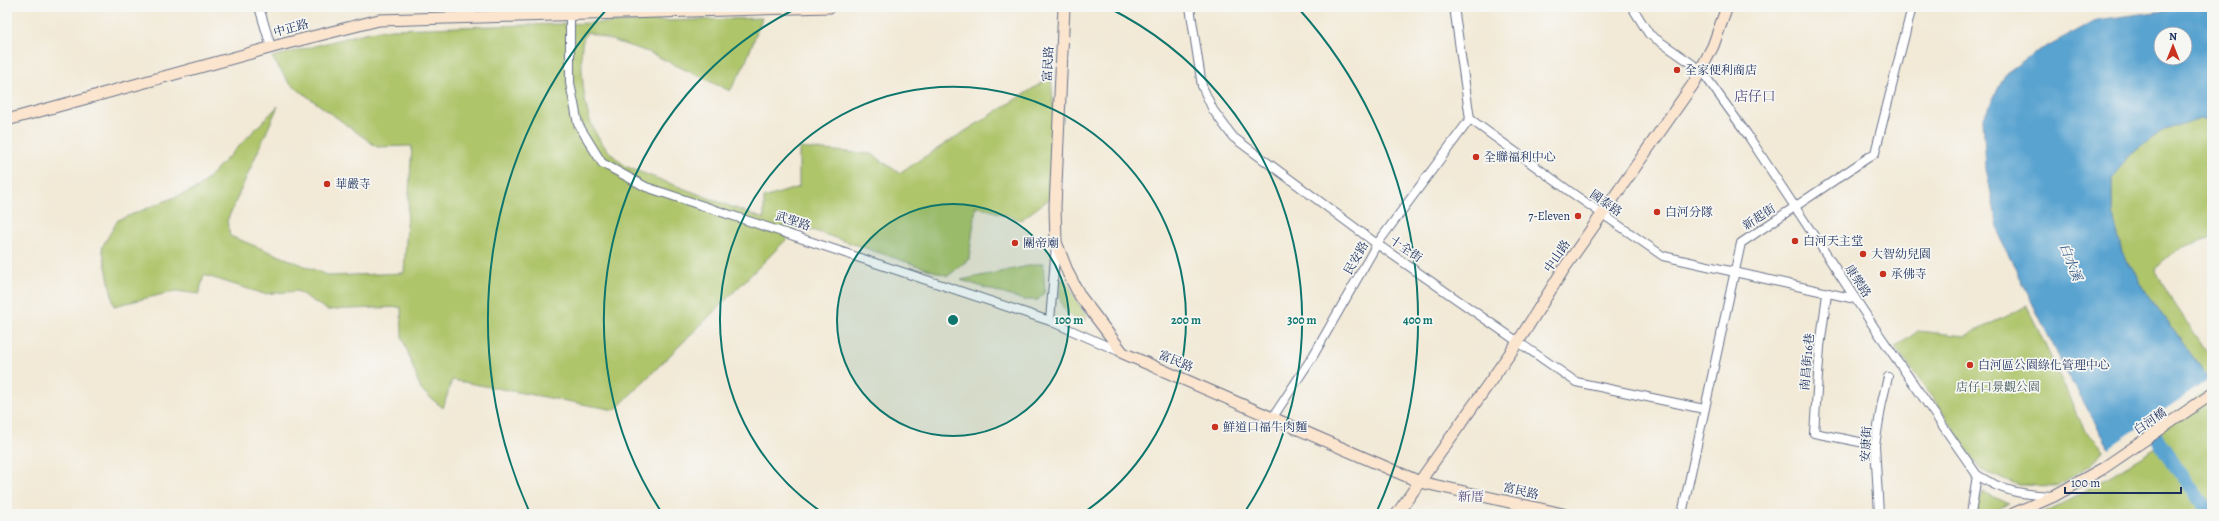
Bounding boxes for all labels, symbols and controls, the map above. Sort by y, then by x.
street label: 中正路 [272,16,310,40]
north arrow [2153,26,2193,66]
text: N [2169,29,2177,44]
street label: 富民路 [1039,46,1057,82]
place label: 全家便利商店 [1685,62,1757,78]
marker: 全家便利商店 [1672,65,1682,75]
district label: 店仔口 [1734,87,1776,106]
place label: 全聯福利中心 [1484,149,1556,165]
marker: 全聯福利中心 [1471,152,1481,162]
place label: 華嚴寺 [335,176,371,192]
marker: 華嚴寺 [322,179,332,189]
street label: 國泰路 [1587,186,1625,220]
street label: 新起街 [1740,200,1779,234]
place label: 白河分隊 [1665,204,1713,220]
marker: 白河分隊 [1652,207,1662,217]
street label: 武聖路 [773,208,813,234]
place label: 7-Eleven [1528,208,1570,224]
marker: 7-Eleven [1573,211,1583,221]
street label: 十全街 [1387,232,1426,266]
place label: 白河天主堂 [1803,233,1863,249]
place label: 關帝廟 [1023,235,1059,251]
marker: 白河天主堂 [1790,236,1800,246]
street label: 中山路 [1540,237,1574,275]
marker: 關帝廟 [1010,238,1020,248]
street label: 民安路 [1340,238,1372,278]
water label: 白水溪 [2056,241,2087,285]
place label: 大智幼兒園 [1871,246,1931,262]
marker: 大智幼兒園 [1858,249,1868,259]
street label: 康樂路 [1841,262,1875,300]
place label: 承佛寺 [1891,266,1927,282]
marker: 承佛寺 [1878,269,1888,279]
text: 100 m [1055,312,1083,328]
text: 200 m [1171,312,1201,328]
text: 300 m [1287,312,1317,328]
text: 400 m [1403,312,1433,328]
centre of rings [946,313,960,327]
street label: 南昌街16巷 [1797,333,1817,391]
street label: 富民路 [1156,347,1196,375]
place label: 白河區公園綠化管理中心 [1978,357,2110,373]
marker: 白河區公園綠化管理中心 [1965,360,1975,370]
park label: 店仔口景觀公園 [1956,379,2040,395]
street label: 白河橋 [2131,404,2169,438]
place label: 鮮道口福牛肉麵 [1223,419,1307,435]
marker: 鮮道口福牛肉麵 [1210,422,1220,432]
street label: 安康街 [1857,425,1875,462]
scale bar [2065,469,2181,495]
text: 100 m [2071,475,2100,491]
street label: 富民路 [1502,479,1540,503]
district label: 新厝 [1458,488,1484,505]

